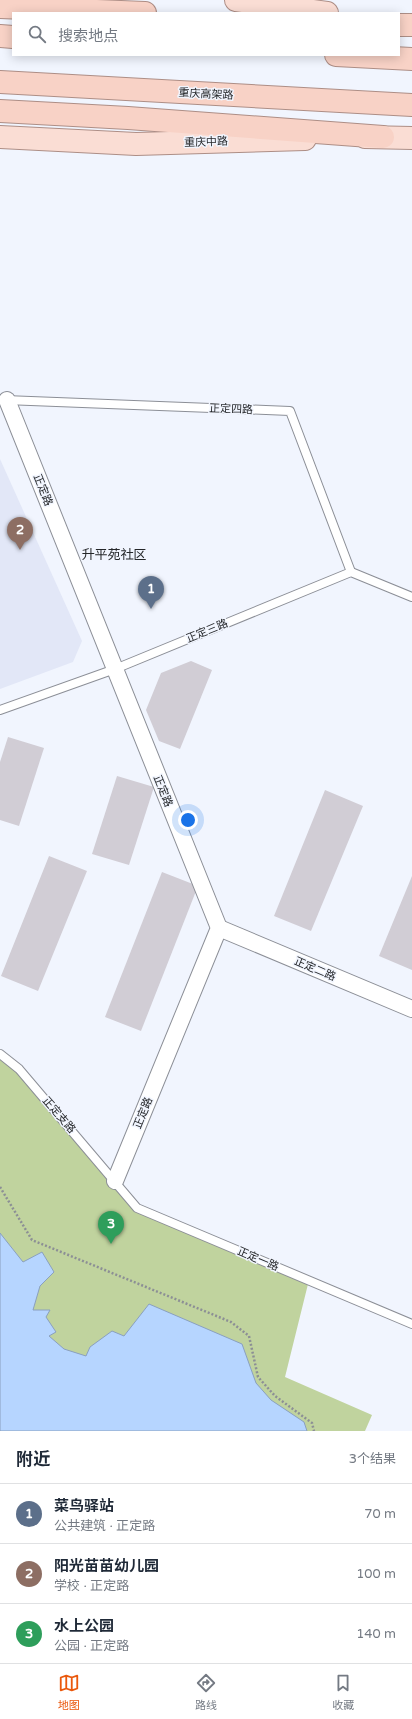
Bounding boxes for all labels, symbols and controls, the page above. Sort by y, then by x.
search box [12,12,400,56]
icon: search [26,23,48,45]
text: 搜索地点 [58,27,118,45]
street label: 重庆高架路 [178,86,234,102]
street label: 重庆中路 [184,135,228,149]
street label: 正定四路 [209,402,253,416]
street label: 正定路 [31,472,55,508]
pin: 2 [7,517,33,550]
district label: 升平苑社区 [81,547,147,563]
pin: 1 [138,576,164,609]
street label: 正定三路 [184,617,230,645]
street label: 正定路 [151,773,175,809]
your location [178,810,198,830]
street label: 正定二路 [292,954,338,984]
street label: 正定支路 [40,1094,78,1136]
street label: 正定路 [131,1095,155,1131]
pin: 3 [98,1211,124,1244]
street label: 正定一路 [235,1244,281,1274]
text: 附近 [16,1449,50,1470]
text: 3个结果 [349,1451,396,1467]
text: 菜鸟驿站 [54,1497,114,1515]
text: 1 [25,1506,33,1522]
text: 70 m [364,1506,396,1522]
text: 公共建筑 · 正定路 [54,1518,155,1534]
text: 阳光苗苗幼儿园 [54,1557,159,1575]
text: 2 [25,1566,33,1582]
text: 100 m [356,1566,396,1582]
text: 学校 · 正定路 [54,1578,129,1594]
text: 水上公园 [54,1617,114,1635]
text: 3 [25,1626,33,1642]
text: 140 m [356,1626,396,1642]
text: 公园 · 正定路 [54,1638,129,1654]
tab: 地图 [58,1672,80,1712]
tab: 路线 [195,1672,217,1712]
tab: 收藏 [332,1672,354,1712]

